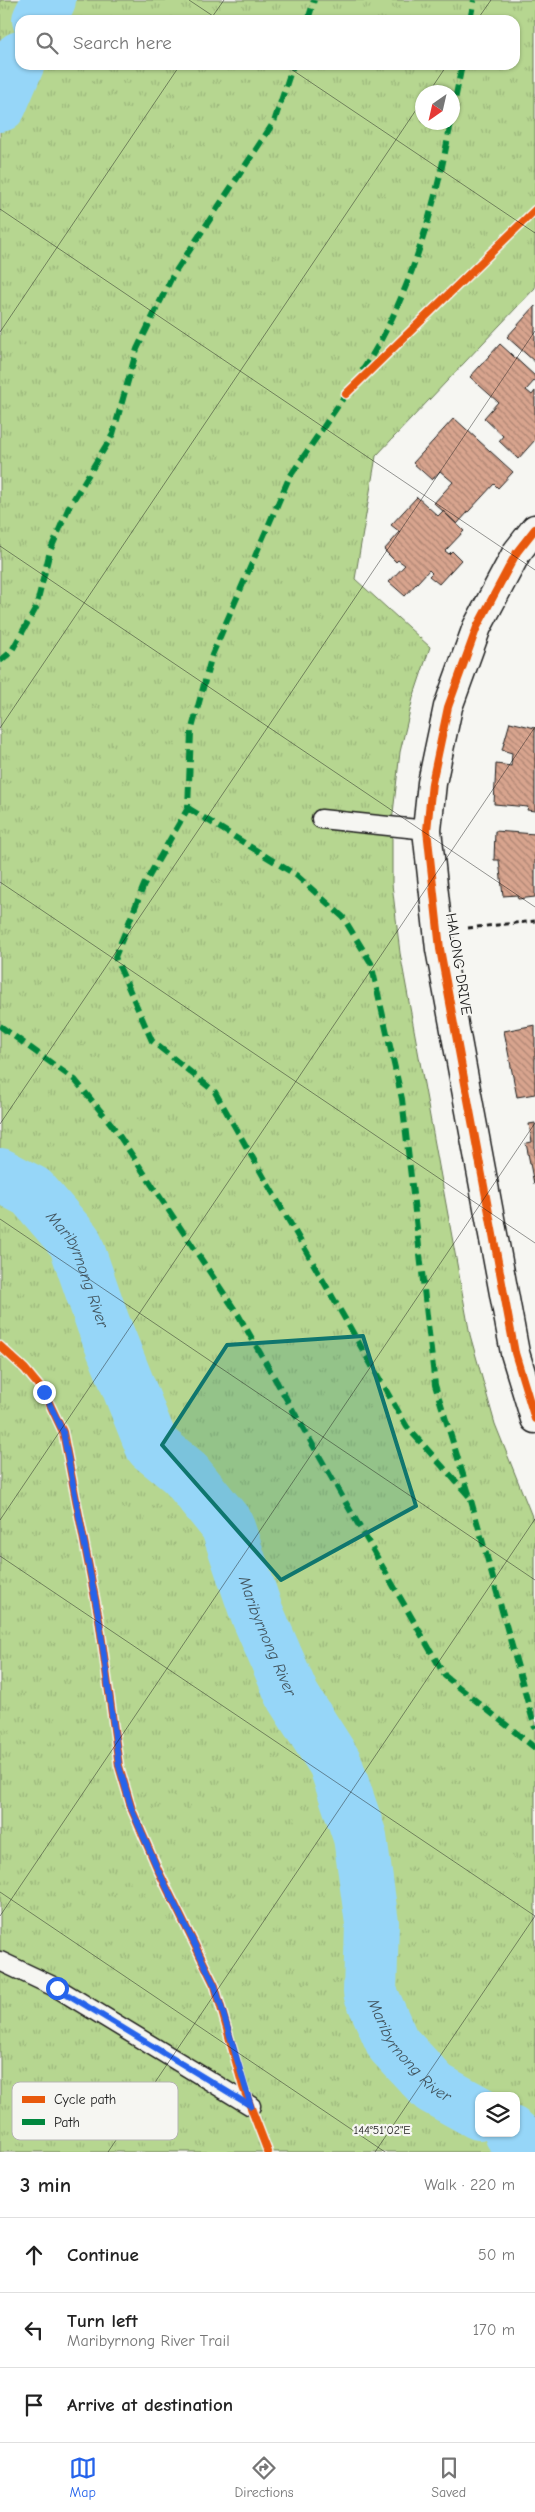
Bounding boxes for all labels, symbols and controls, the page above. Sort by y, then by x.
search box [15,15,520,70]
icon: search [33,29,61,57]
text: Search here [73,32,172,54]
north arrow [415,85,460,130]
street label: HALONG DRIVE [442,912,476,1016]
water label: Maribyrnong River [42,1207,112,1331]
route end [33,1381,56,1404]
water label: Maribyrnong River [235,1573,300,1700]
route start [46,1977,69,2000]
water label: Maribyrnong River [364,1995,455,2106]
legend [12,2082,178,2140]
text: Cycle path [54,2091,116,2108]
map controls [475,2092,520,2137]
button: layers [475,2092,520,2137]
text: Path [54,2114,80,2131]
text: 144°51'02"E [353,2123,411,2137]
text: 3 min [20,2173,71,2197]
text: Walk · 220 m [424,2176,515,2194]
icon: ahead [20,2241,48,2269]
text: Continue [67,2244,139,2266]
text: 50 m [478,2246,515,2264]
text: Turn left [67,2310,138,2332]
icon: left [20,2316,48,2344]
text: 170 m [473,2321,515,2339]
text: Maribyrnong River Trail [67,2332,230,2350]
icon: arrive [20,2391,48,2419]
text: Arrive at destination [67,2394,233,2416]
tab: Map [69,2454,97,2501]
tab: Directions [234,2454,294,2501]
tab: Saved [431,2454,466,2501]

